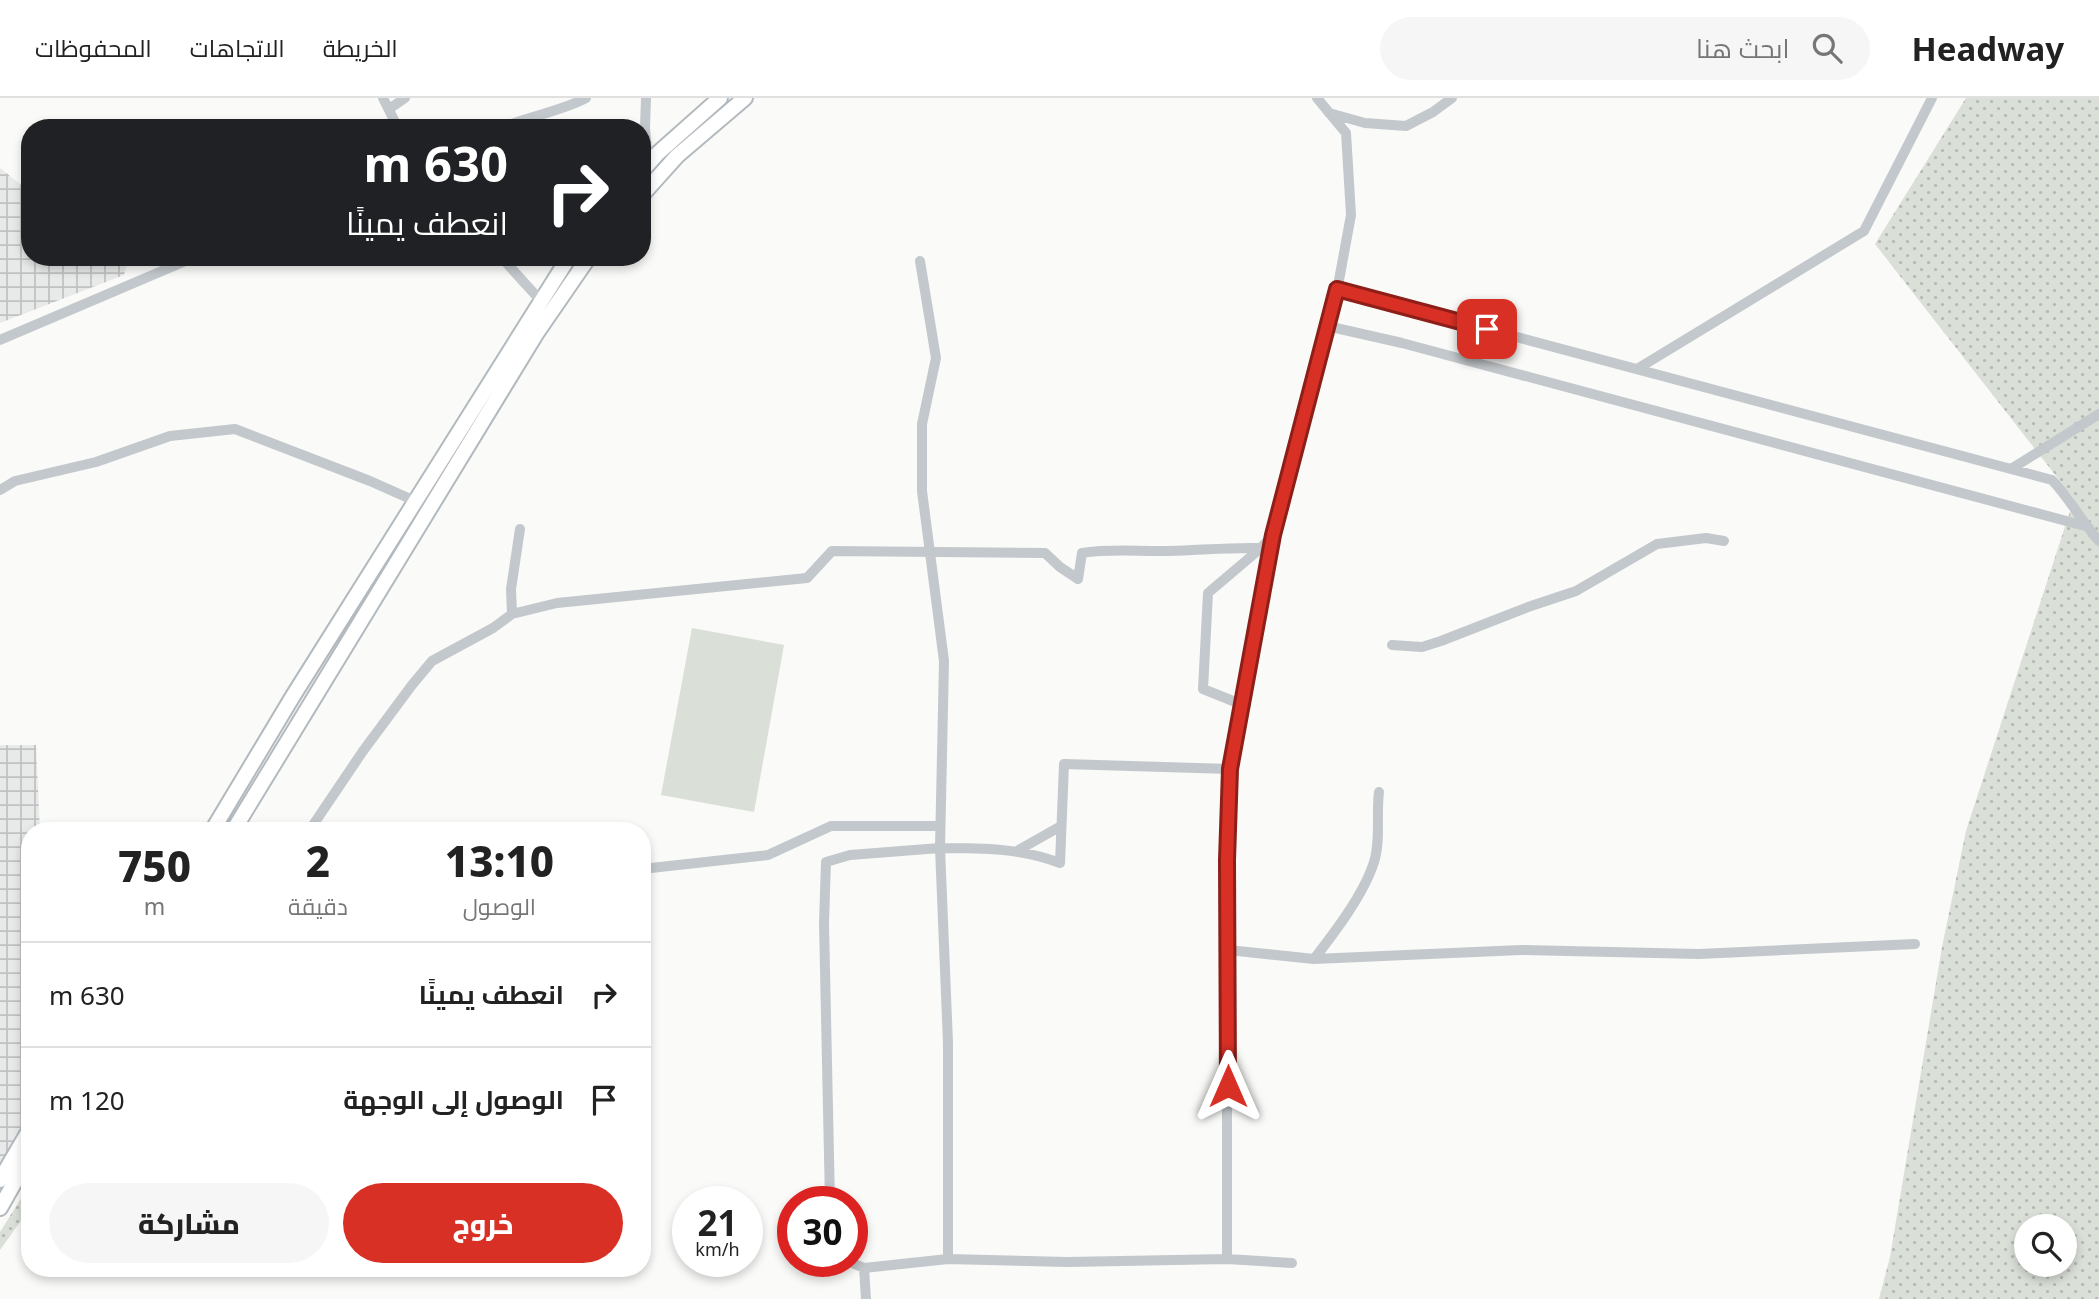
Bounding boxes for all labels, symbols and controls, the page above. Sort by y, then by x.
search box [1380,17,1870,80]
text: Headway [1912,26,2064,71]
icon: search [1808,29,1846,67]
text: ابحث هنا [1696,30,1790,66]
text: المحفوظات [35,31,152,64]
text: الاتجاهات [190,31,285,64]
text: الخريطة [323,31,398,64]
text: 630 m [363,130,508,196]
icon: right [532,147,623,238]
text: انعطف يمينًا [346,201,508,244]
pin [1457,299,1517,359]
icon: arrive [1468,310,1506,348]
text: 2 [306,832,330,889]
text: 13:10 [445,832,554,889]
text: 750 [118,837,191,894]
text: m [144,890,165,922]
text: دقيقة [288,890,348,922]
text: الوصول [463,890,536,922]
text: انعطف يمينًا [419,976,564,1012]
icon: right [585,976,623,1014]
text: 630 m [49,977,125,1013]
position arrow [1191,1049,1265,1123]
text: الوصول إلى الوجهة [343,1081,564,1117]
icon: arrive [585,1081,623,1119]
text: 120 m [49,1082,125,1118]
button: مشاركة [49,1183,329,1263]
button: خروج [343,1183,623,1263]
speed limit sign: 30 [777,1186,868,1277]
text: 21 [697,1199,738,1246]
map controls [2014,1214,2077,1277]
button: search [2014,1214,2077,1277]
text: km/h [695,1237,740,1261]

